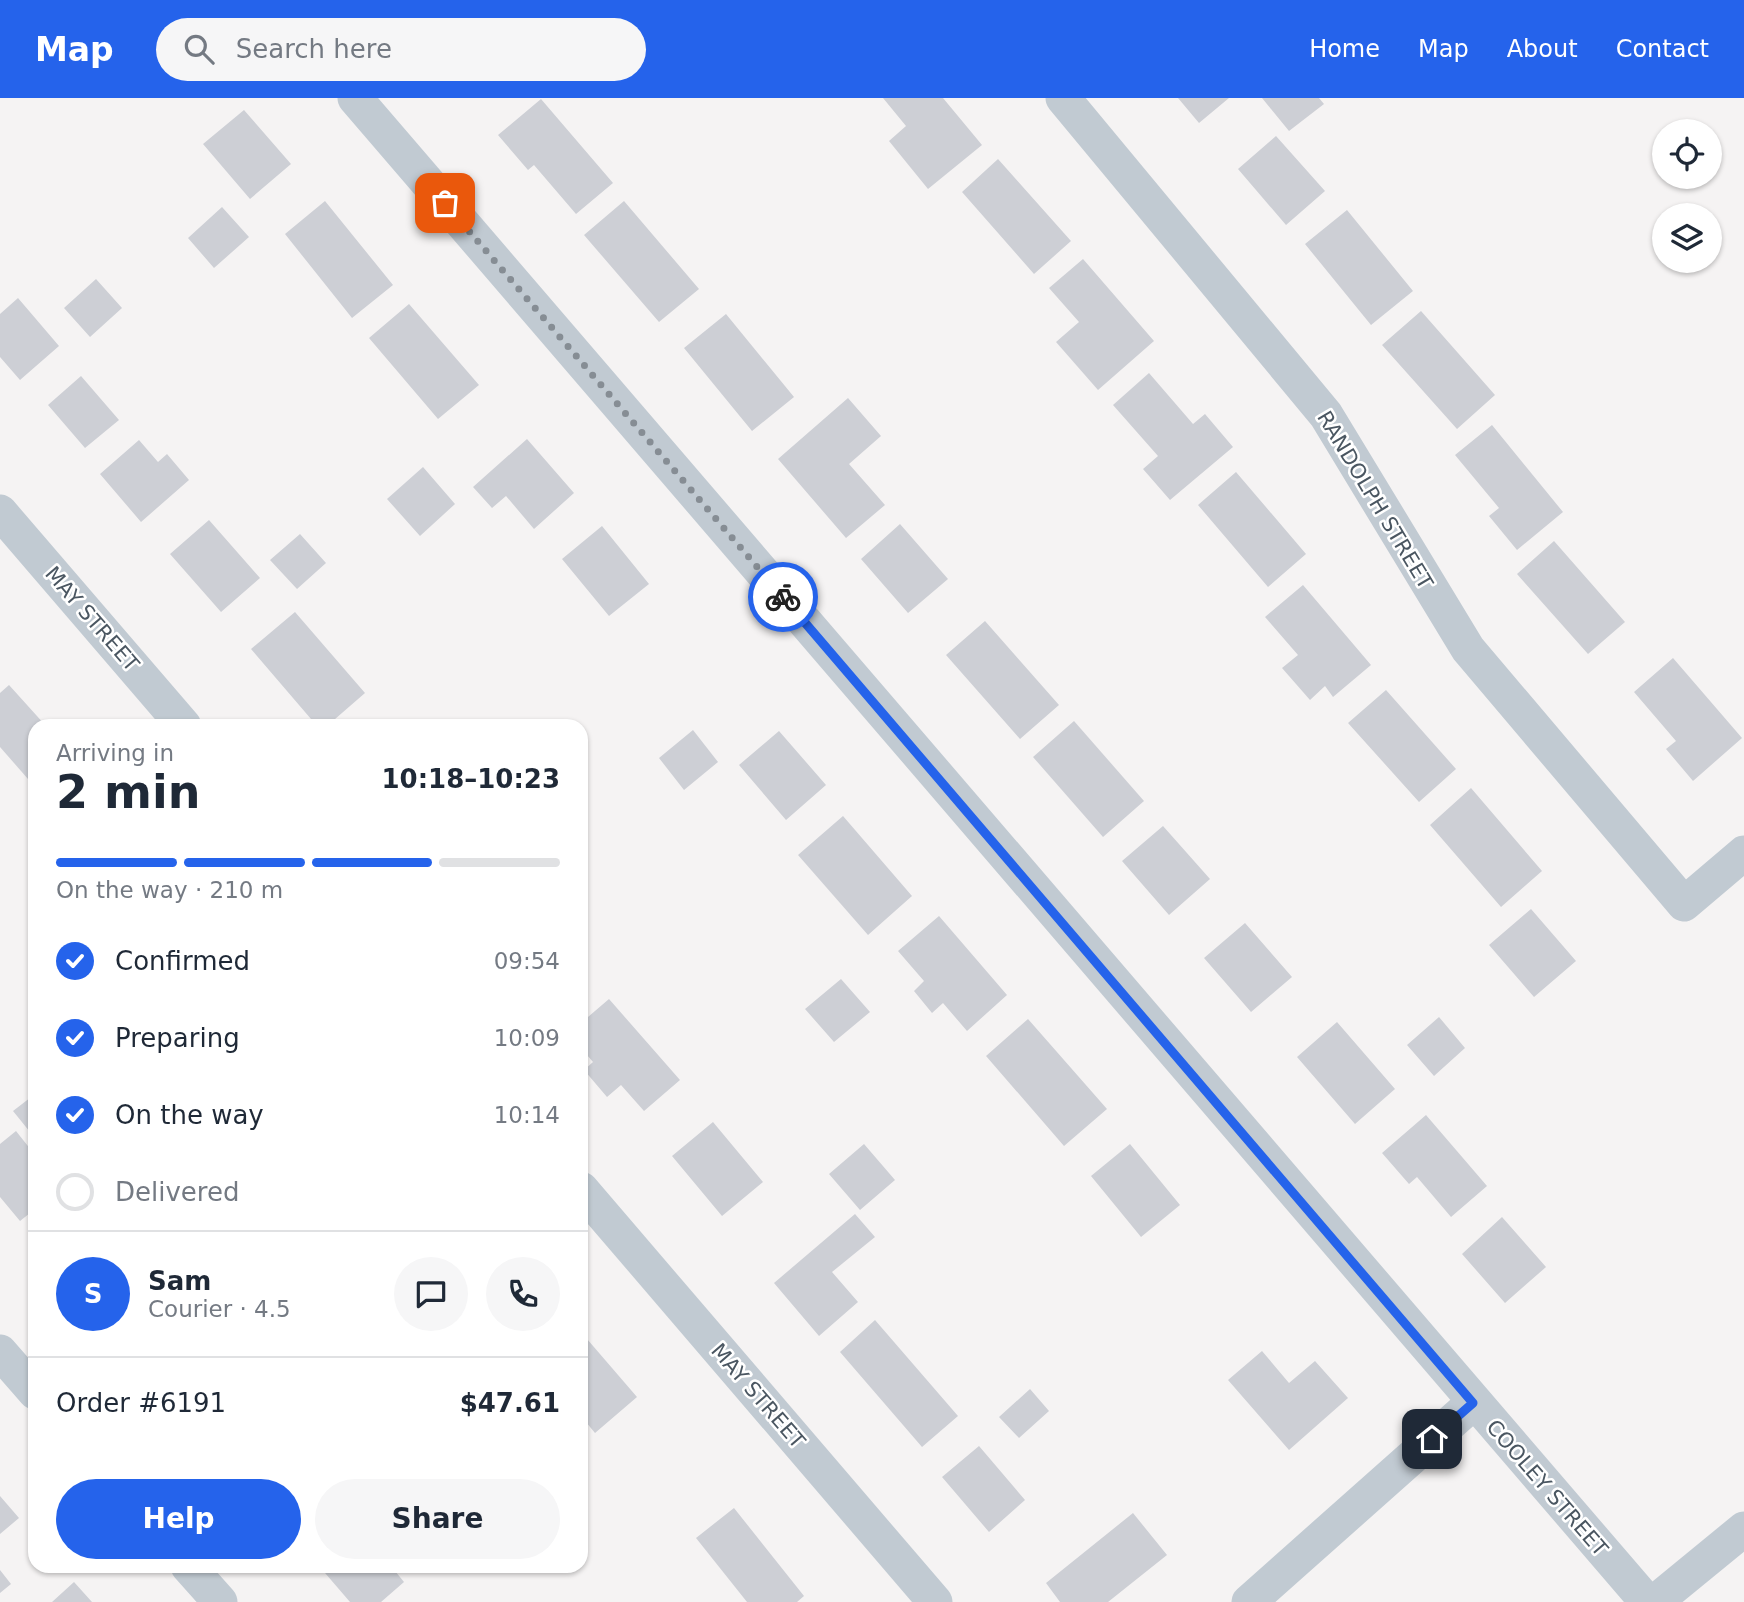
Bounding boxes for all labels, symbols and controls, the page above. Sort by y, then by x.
search box [156,18,646,81]
text: Map [35,30,114,69]
icon: search [180,30,218,68]
text: Search here [236,34,392,64]
text: Home [1309,35,1380,63]
text: Map [1418,35,1469,63]
text: About [1507,35,1578,63]
text: Contact [1616,35,1709,63]
map controls [1652,119,1722,273]
button: locate [1652,119,1722,189]
pin [415,173,475,233]
icon: bag [426,184,464,222]
button: layers [1652,203,1722,273]
street label: RANDOLPH STREET [1312,407,1438,594]
street label: MAY STREET [40,562,144,676]
courier [748,562,818,632]
icon: bike [764,578,802,616]
text: Arriving in [56,740,174,766]
text: 10:18–10:23 [381,764,560,794]
text: 2 min [56,765,200,819]
text: On the way · 210 m [56,877,283,903]
icon: check [56,942,94,980]
text: Confirmed [115,946,250,976]
text: 09:54 [494,948,560,974]
icon: check [56,1019,94,1057]
text: Preparing [115,1023,240,1053]
text: 10:09 [494,1025,560,1051]
icon: check [56,1096,94,1134]
text: On the way [115,1100,264,1130]
text: 10:14 [494,1102,560,1128]
text: Delivered [115,1177,239,1207]
button: chat [394,1257,468,1331]
button: phone [486,1257,560,1331]
text: Sam [148,1266,211,1296]
text: S [84,1279,102,1309]
text: Courier · 4.5 [148,1296,291,1322]
street label: MAY STREET [706,1339,810,1453]
text: Order #6191 [56,1388,226,1418]
text: $47.61 [460,1388,560,1418]
pin [1402,1409,1462,1469]
street label: COOLEY STREET [1481,1415,1613,1561]
icon: home [1413,1420,1451,1458]
button: Help [56,1479,301,1559]
button: Share [315,1479,560,1559]

